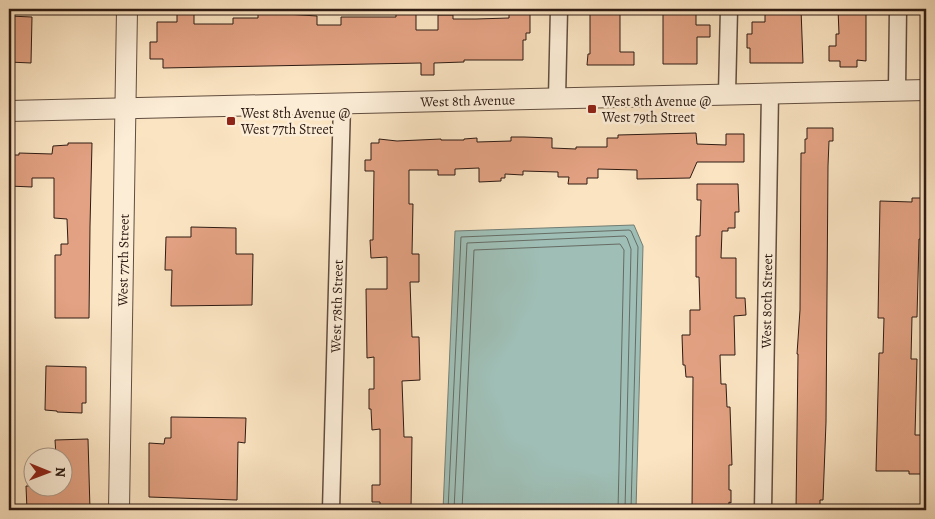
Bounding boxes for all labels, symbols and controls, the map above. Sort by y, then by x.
street label: West 8th Avenue [419,90,515,112]
place label: West 8th Avenue @ West 79th Street [601,92,711,127]
marker: West 8th Avenue @ West 79th Street [586,103,598,115]
place label: West 8th Avenue @ West 77th Street [240,104,350,139]
marker: West 8th Avenue @ West 77th Street [225,115,237,127]
street label: West 77th Street [113,213,134,307]
street label: West 80th Street [757,253,777,350]
street label: West 78th Street [326,259,348,354]
north arrow [22,446,72,496]
text: N [51,467,70,477]

